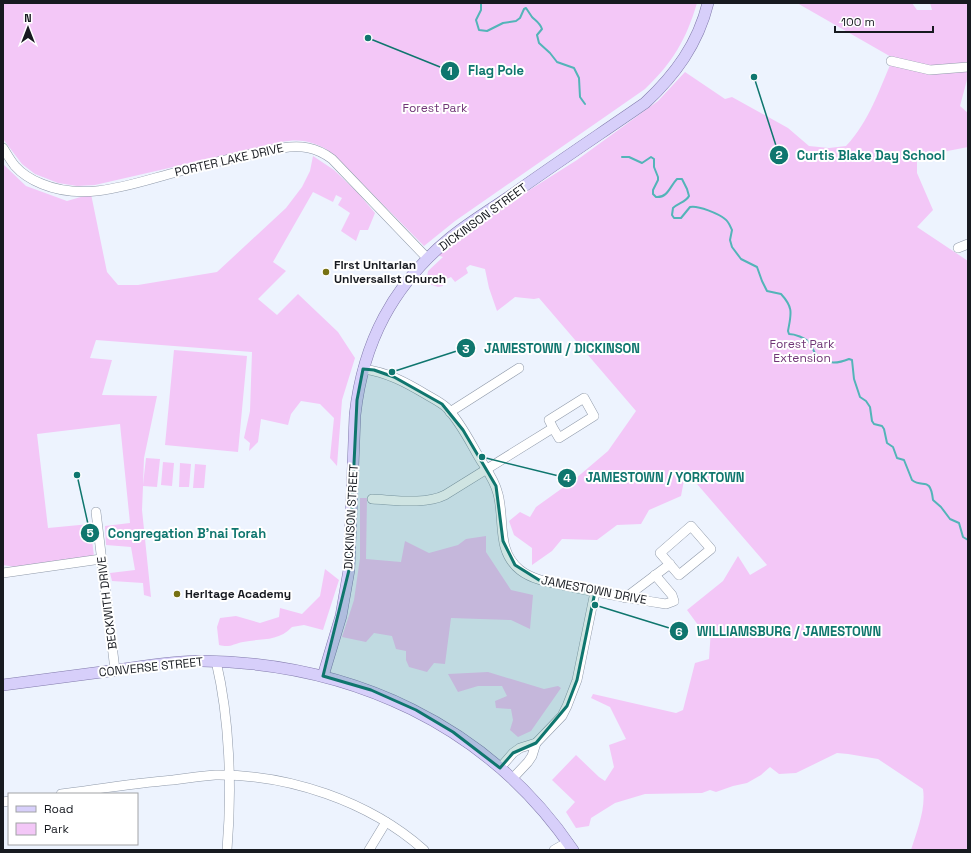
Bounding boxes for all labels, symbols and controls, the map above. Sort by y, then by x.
north arrow [8,8,48,48]
scale bar [835,8,933,34]
text: N [24,11,32,25]
text: 100 m [841,14,875,30]
callout: Flag Pole [440,58,532,83]
text: Flag Pole [468,62,524,79]
text: 1 [447,63,453,79]
park label: Forest Park [403,100,468,116]
street label: PORTER LAKE DRIVE [173,140,285,180]
callout: Curtis Blake Day School [769,142,953,167]
text: 2 [775,147,783,163]
text: Curtis Blake Day School [797,147,945,164]
street label: DICKINSON STREET [436,180,530,254]
place label: First Unitarian Universalist Church [334,257,446,287]
marker: First Unitarian Universalist Church [321,267,331,277]
callout: JAMESTOWN / DICKINSON [456,336,648,361]
park label: Forest Park Extension [770,336,835,366]
text: JAMESTOWN / DICKINSON [484,340,640,357]
text: 3 [462,341,470,357]
street label: DICKINSON STREET [340,464,362,570]
callout: JAMESTOWN / YORKTOWN [557,465,752,490]
text: JAMESTOWN / YORKTOWN [585,469,745,486]
text: 4 [563,470,571,486]
callout: Congregation B'nai Torah [80,521,275,546]
text: 5 [86,525,94,541]
text: Congregation B'nai Torah [108,525,266,542]
street label: BECKWITH DRIVE [93,555,121,651]
street label: JAMESTOWN DRIVE [540,572,648,608]
place label: Heritage Academy [185,586,291,602]
marker: Heritage Academy [172,589,182,599]
callout: WILLIAMSBURG / JAMESTOWN [669,619,890,644]
text: WILLIAMSBURG / JAMESTOWN [697,623,881,640]
text: 6 [675,624,683,640]
street label: CONVERSE STREET [98,654,204,680]
legend [8,793,138,845]
text: Road [44,801,73,817]
text: Park [44,821,69,837]

